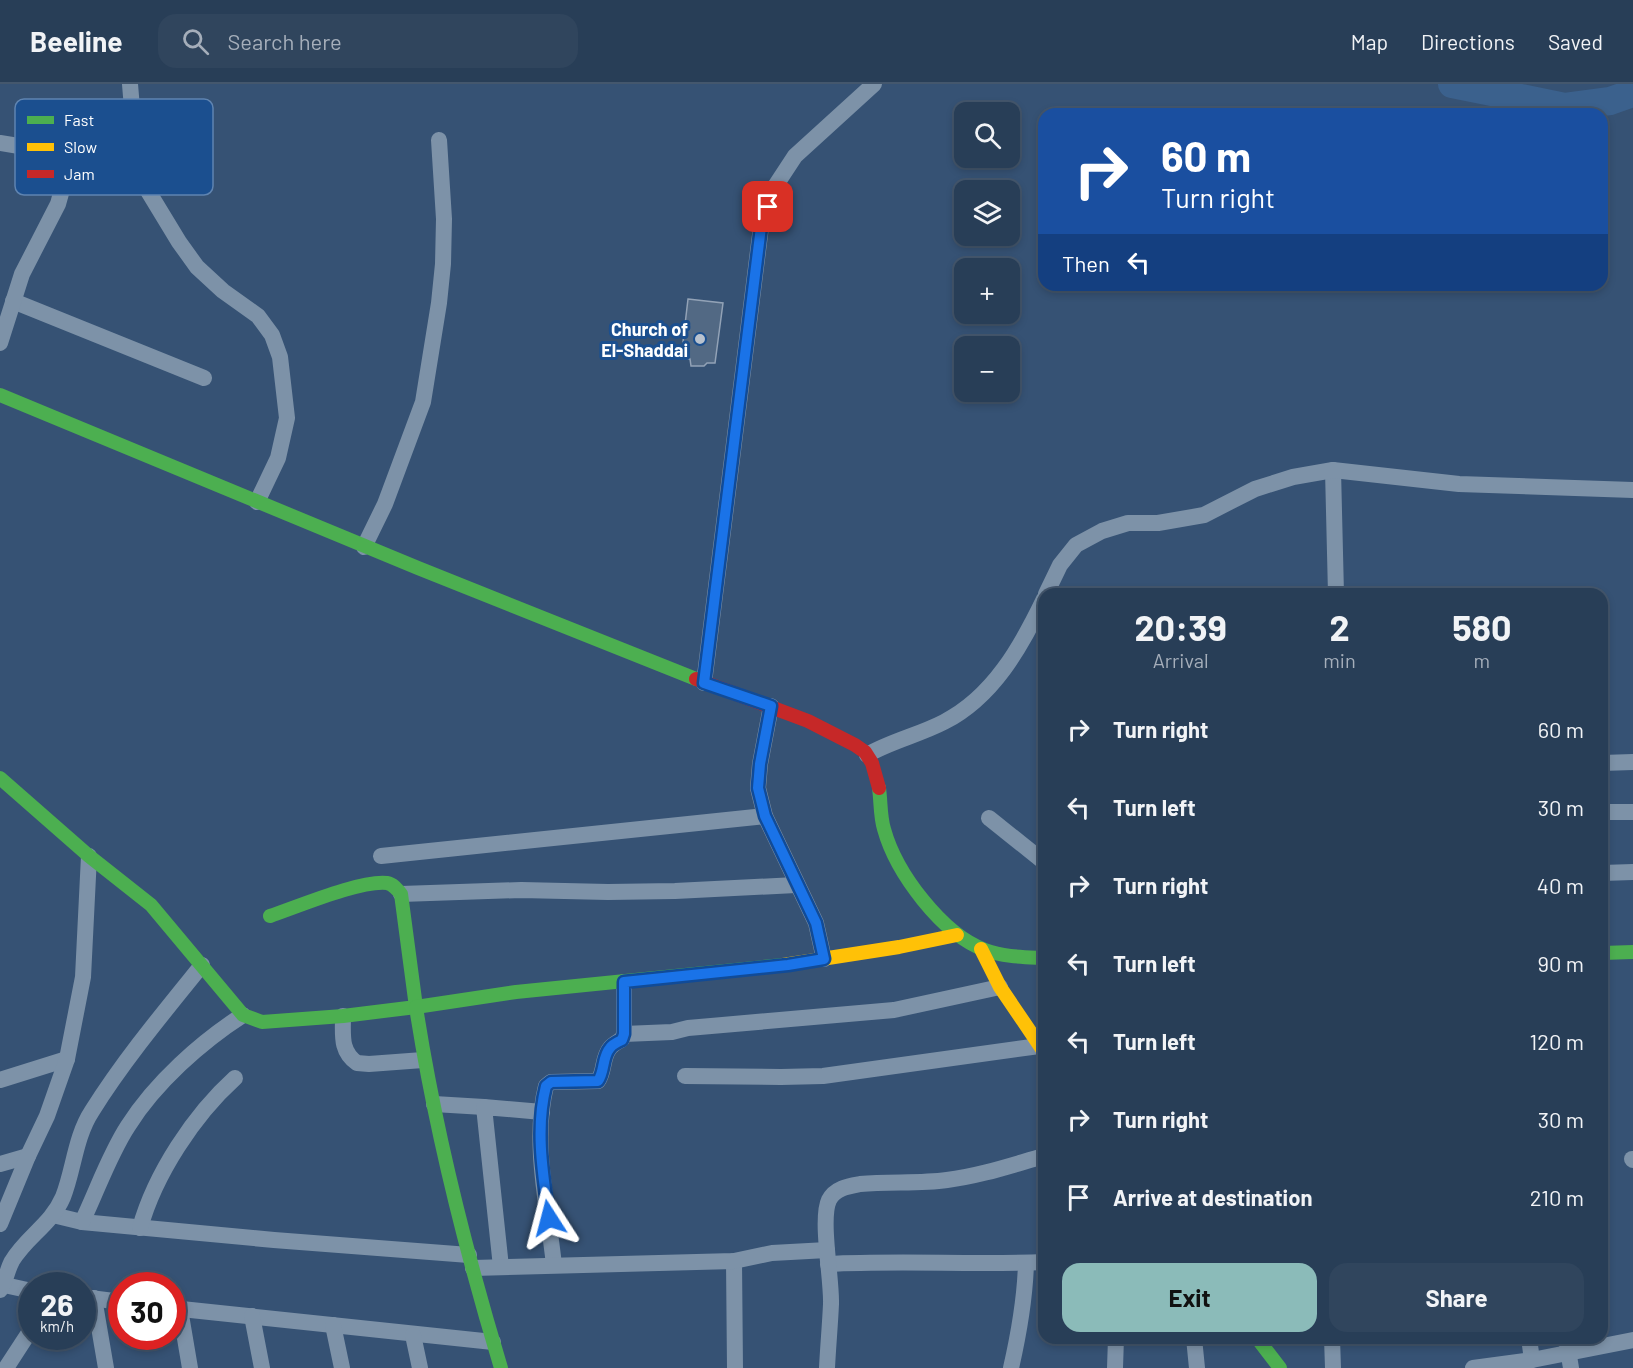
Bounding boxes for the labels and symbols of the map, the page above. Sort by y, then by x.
legend [15,99,213,195]
text: Fast [64,110,94,129]
text: Slow [64,137,97,156]
text: Jam [64,164,95,183]
pin [742,181,793,232]
place label: Church of El-Shaddai [601,318,688,361]
marker: Church of El-Shaddai [693,332,707,346]
position arrow [517,1186,581,1250]
speed limit sign: 30 [108,1272,186,1350]

